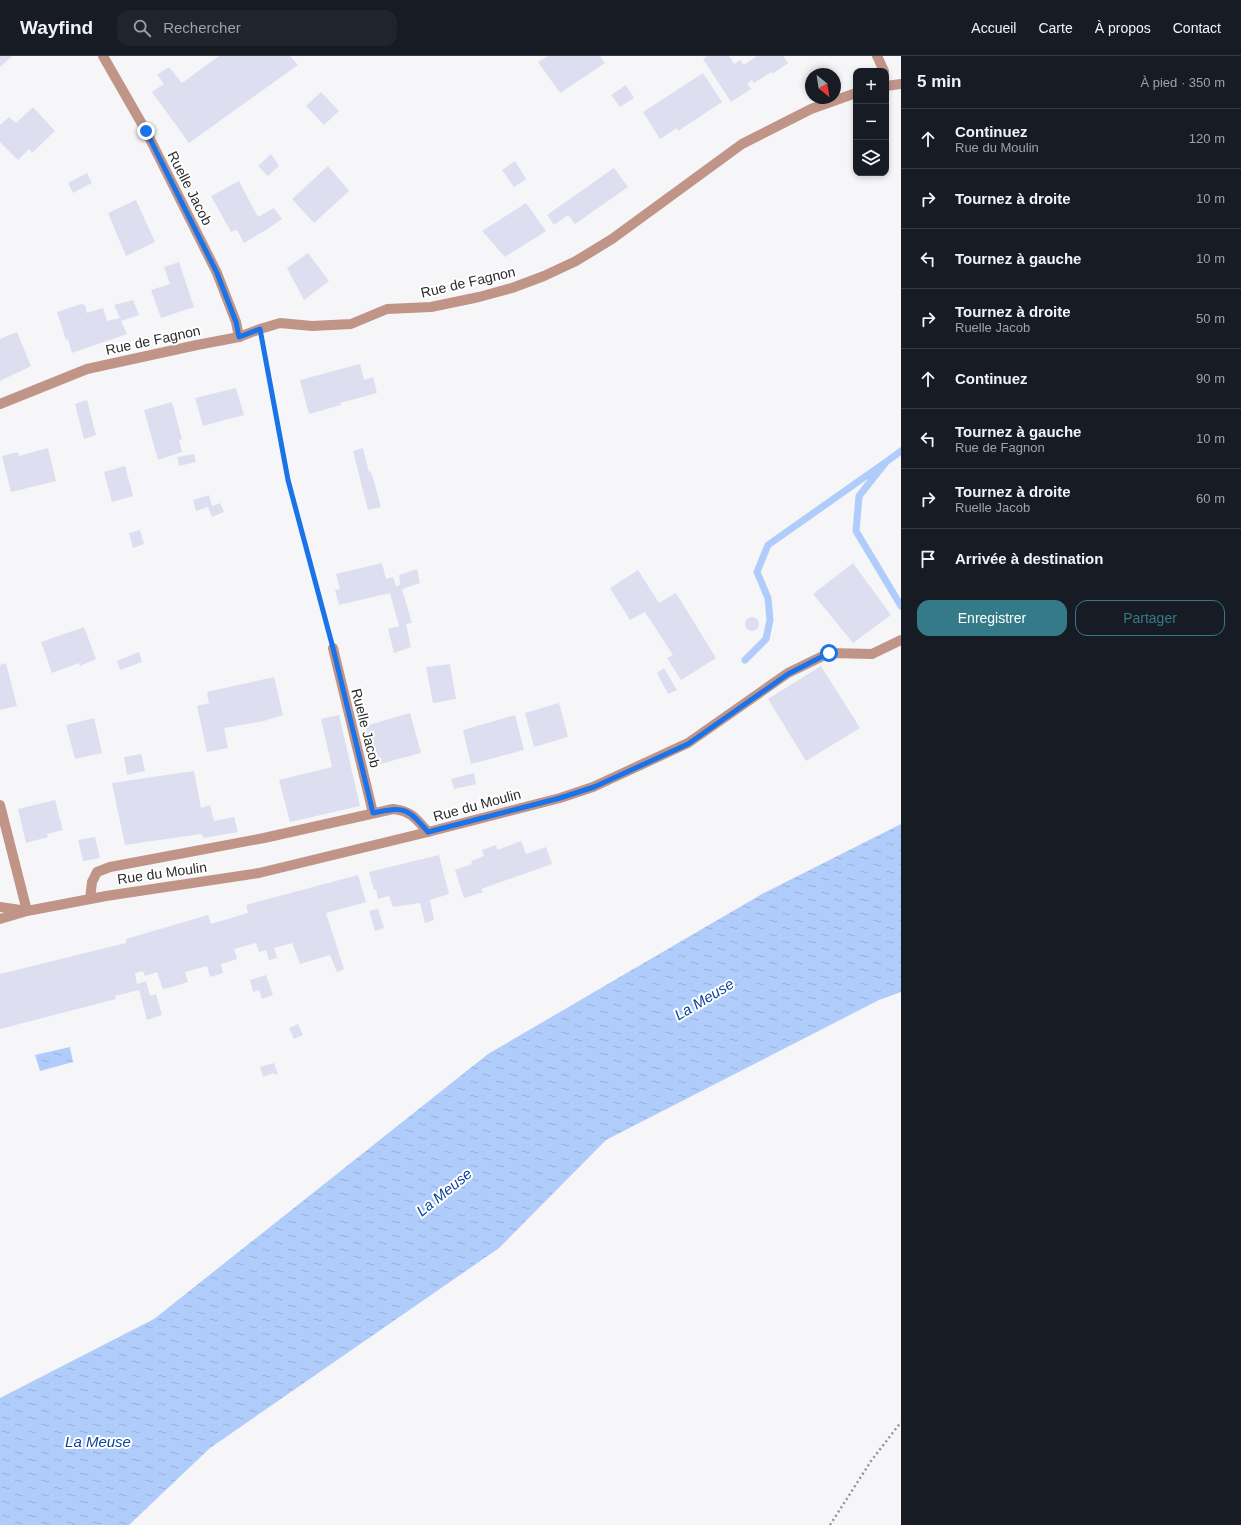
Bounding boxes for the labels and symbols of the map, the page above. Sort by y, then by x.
north arrow [805,68,841,104]
route end [137,122,155,140]
street label: Ruelle Jacob [164,148,216,228]
street label: Rue de Fagnon [419,263,517,301]
street label: Rue de Fagnon [104,322,202,358]
route start [820,644,838,662]
street label: Ruelle Jacob [348,687,384,769]
street label: Rue du Moulin [431,786,523,824]
street label: Rue du Moulin [116,859,208,887]
water label: La Meuse [671,975,737,1023]
water label: La Meuse [413,1165,475,1219]
water label: La Meuse [65,1433,131,1450]

